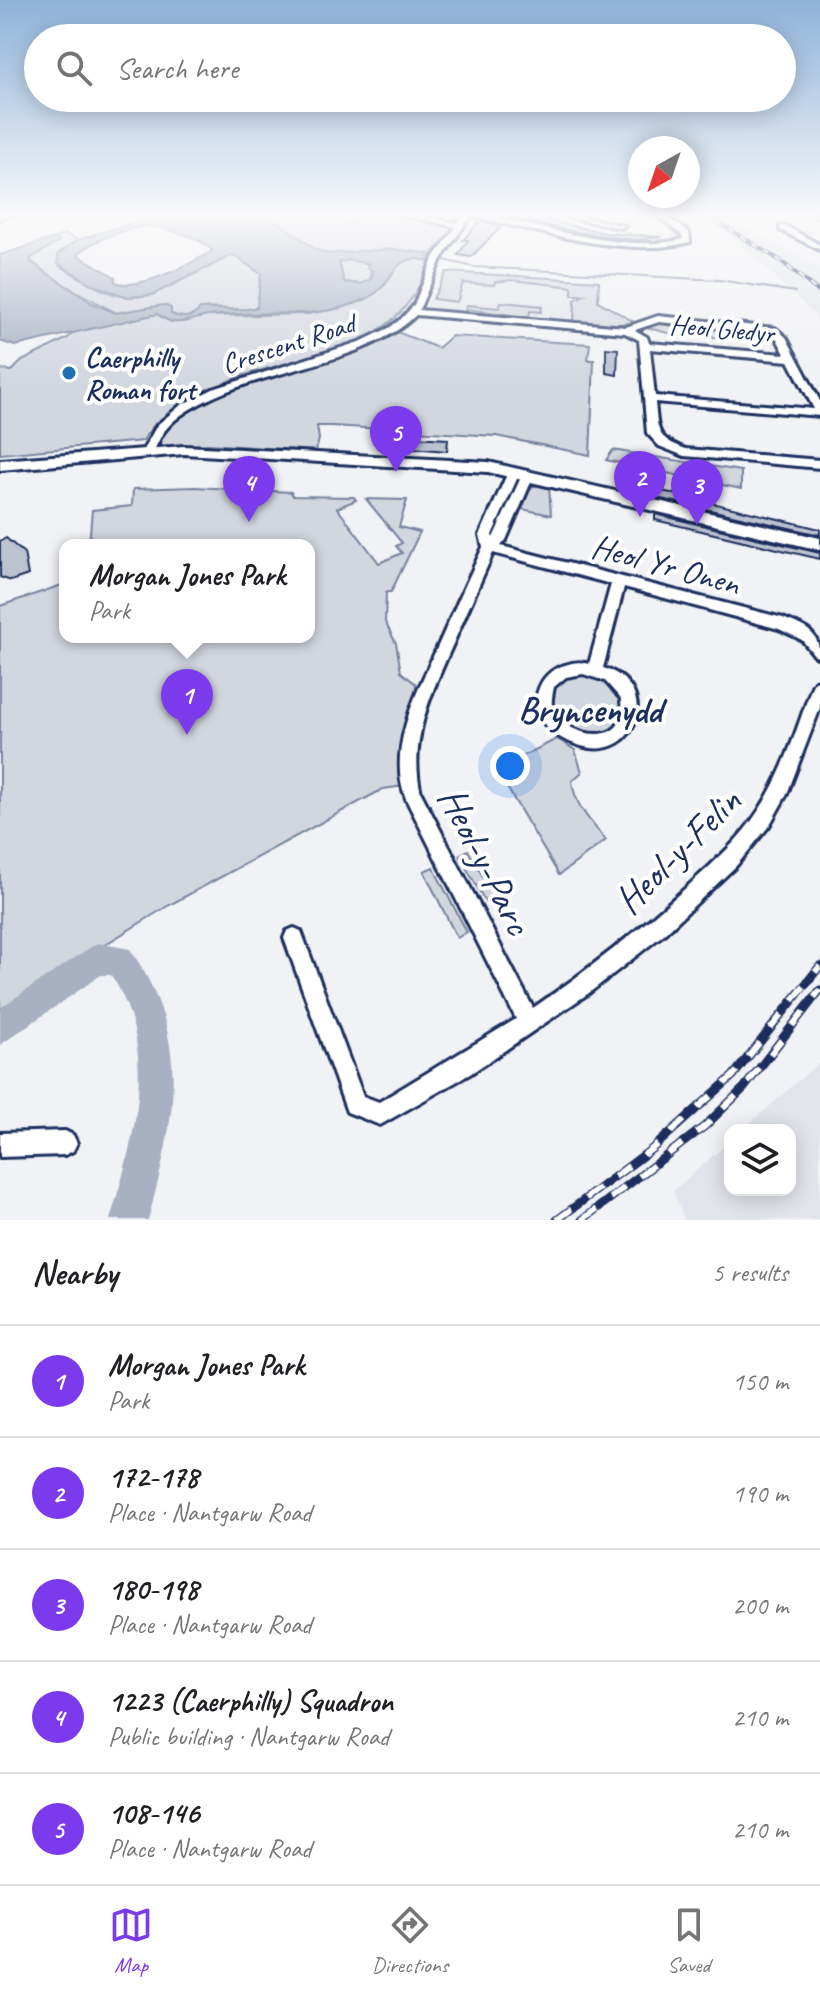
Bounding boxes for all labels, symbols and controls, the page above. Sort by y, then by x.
search box [24,24,796,112]
icon: search [52,46,96,90]
text: Search here [116,49,238,87]
north arrow [628,136,700,208]
street label: Crescent Road [217,304,363,381]
street label: Heol Gledyr [668,307,778,351]
place label: Caerphilly Roman fort [85,340,199,407]
marker: Caerphilly Roman fort [60,364,78,382]
pin: 5 [370,406,422,472]
pin: 2 [614,451,666,517]
pin: 4 [223,456,275,522]
pin: 3 [671,459,723,525]
street label: Heol Yr Onen [587,524,746,605]
popup [59,539,315,643]
text: Morgan Jones Park [89,556,285,594]
text: Park [89,594,130,627]
pin: 1 [161,669,213,735]
district label: Bryncenydd [518,687,668,733]
your location [490,746,530,786]
street label: Heol-y-Felin [604,776,752,925]
street label: Heol-y-Parc [427,778,544,944]
map controls [724,1124,796,1196]
button: layers [724,1124,796,1196]
text: Nearby [32,1251,118,1294]
text: 5 results [712,1256,788,1289]
text: Morgan Jones Park [108,1346,304,1384]
text: 1 [52,1365,64,1398]
text: 150 m [732,1365,788,1398]
text: Park [108,1384,149,1417]
text: 172-178 [108,1458,199,1496]
text: 2 [52,1477,64,1510]
text: 190 m [732,1477,788,1510]
text: Place · Nantgarw Road [108,1496,312,1529]
text: 180-198 [108,1570,198,1608]
text: 3 [52,1589,64,1622]
text: 200 m [732,1589,788,1622]
text: Place · Nantgarw Road [108,1608,312,1641]
text: 1223 (Caerphilly) Squadron [108,1682,393,1720]
text: 4 [52,1701,64,1734]
text: 210 m [732,1701,788,1734]
text: Public building · Nantgarw Road [108,1720,389,1753]
text: 108-146 [108,1794,199,1832]
text: 5 [52,1813,64,1846]
text: 210 m [732,1813,788,1846]
text: Place · Nantgarw Road [108,1832,312,1865]
tab: Map [109,1903,153,1979]
tab: Directions [372,1903,448,1979]
tab: Saved [667,1903,711,1979]

